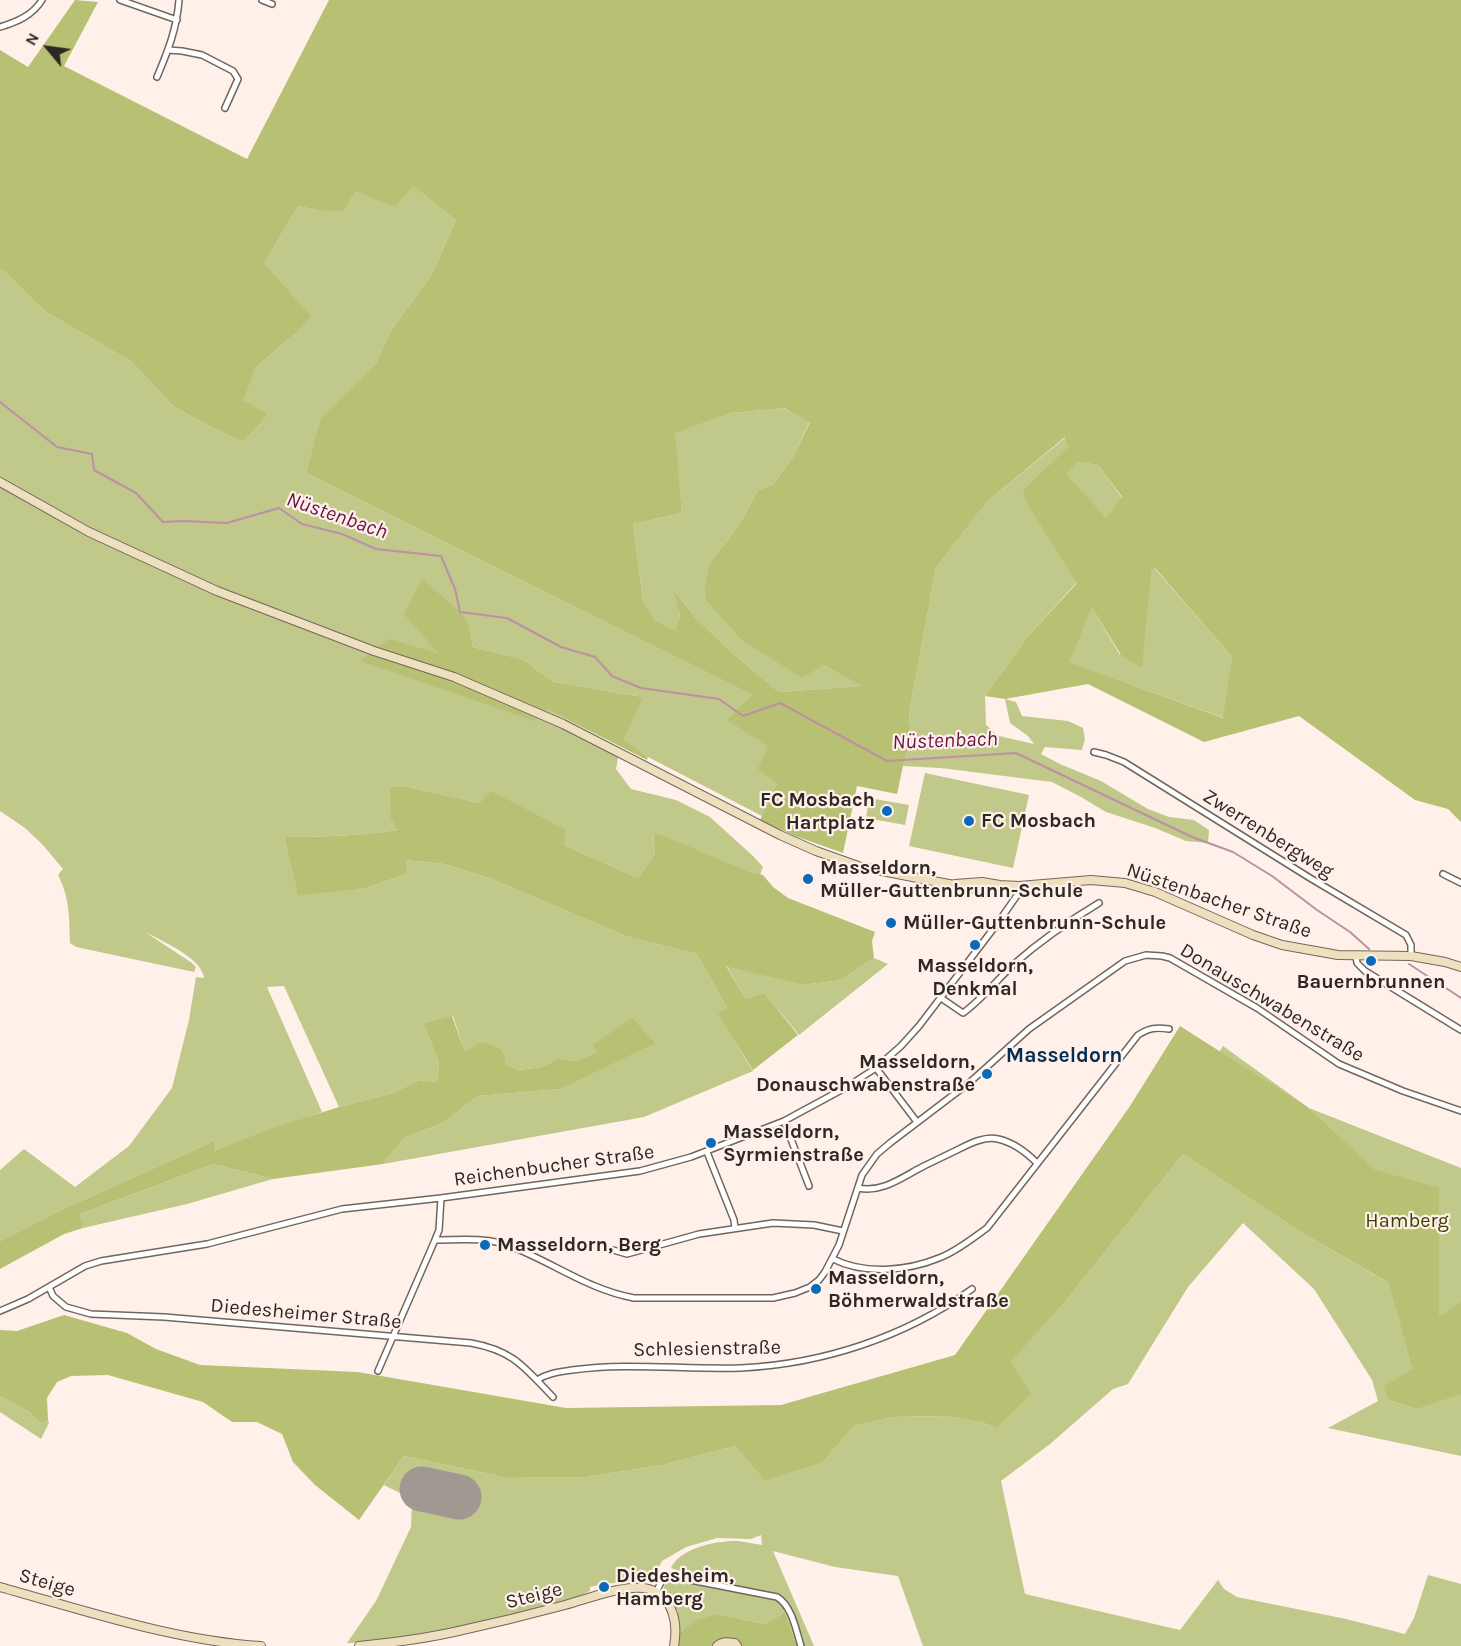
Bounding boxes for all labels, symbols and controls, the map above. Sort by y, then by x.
north arrow [18,18,78,78]
text: N [21,29,43,49]
water label: Nüstenbach [283,487,391,545]
water label: Nüstenbach [892,727,998,755]
street label: Zwerrenbergweg [1198,784,1338,884]
place label: FC Mosbach Hartplatz [760,788,875,835]
marker: FC Mosbach Hartplatz [880,804,894,818]
place label: FC Mosbach [981,809,1096,833]
marker: FC Mosbach [962,814,976,828]
place label: Masseldorn, Müller-Guttenbrunn-Schule [820,856,1083,903]
street label: Nüstenbacher Straße [1123,858,1315,944]
marker: Masseldorn, Müller-Guttenbrunn-Schule [801,872,815,886]
place label: Müller-Guttenbrunn-Schule [903,911,1166,935]
marker: Müller-Guttenbrunn-Schule [884,916,898,930]
marker: Masseldorn, Denkmal [968,938,982,952]
street label: Donauschwabenstraße [1176,938,1368,1068]
place label: Masseldorn, Denkmal [917,954,1033,1001]
marker: Bauernbrunnen [1364,954,1378,968]
place label: Bauernbrunnen [1297,970,1445,994]
district label: Masseldorn [1006,1043,1122,1069]
place label: Masseldorn, Donauschwabenstraße [756,1050,975,1097]
marker: Masseldorn, Donauschwabenstraße [980,1067,994,1081]
place label: Masseldorn, Syrmienstraße [723,1120,864,1167]
marker: Masseldorn, Syrmienstraße [704,1136,718,1150]
street label: Reichenbucher Straße [452,1140,656,1192]
park label: Hamberg [1365,1209,1449,1233]
place label: Masseldorn, Berg [497,1233,661,1257]
marker: Masseldorn, Berg [478,1238,492,1252]
place label: Masseldorn, Böhmerwaldstraße [828,1266,1009,1313]
marker: Masseldorn, Böhmerwaldstraße [809,1282,823,1296]
street label: Diedesheimer Straße [209,1294,403,1334]
street label: Schlesienstraße [633,1336,781,1362]
street label: Steige [16,1564,78,1602]
place label: Diedesheim, Hamberg [616,1564,734,1611]
street label: Steige [503,1577,565,1615]
marker: Diedesheim, Hamberg [597,1580,611,1594]

